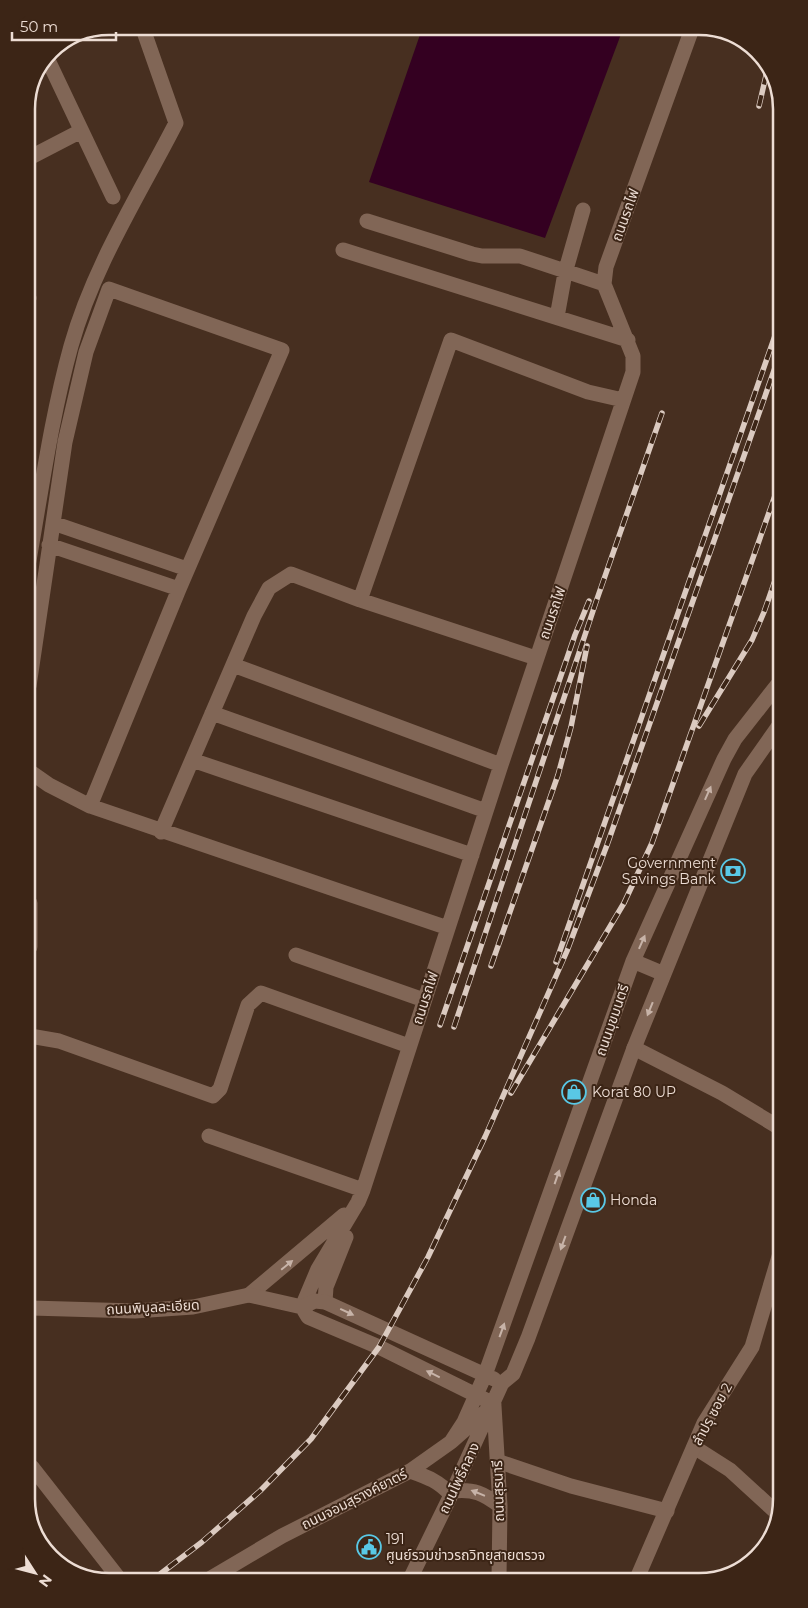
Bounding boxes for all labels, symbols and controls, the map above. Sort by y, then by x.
scale bar [12,10,116,42]
text: 50 m [20,17,58,36]
street label: ถนนรถไฟ [607,186,643,244]
street label: ถนนรถไฟ [535,584,570,642]
one-way arrow [705,786,713,800]
place label: Government Savings Bank [622,854,717,888]
bank icon: Government Savings Bank [720,858,746,884]
one-way arrow [638,935,646,949]
street label: ถนนรถไฟ [408,969,442,1027]
street label: ถนนมุขมนตรี [591,982,633,1058]
one-way arrow [645,1002,653,1016]
shop icon: Korat 80 UP [561,1079,587,1105]
place label: Korat 80 UP [592,1083,676,1101]
one-way arrow [554,1169,561,1184]
shop icon: Honda [580,1187,606,1213]
place label: Honda [610,1191,657,1209]
one-way arrow [559,1236,567,1251]
one-way arrow [280,1259,293,1270]
street label: ถนนพิบูลละเอียด [106,1296,200,1318]
one-way arrow [340,1308,354,1316]
one-way arrow [499,1322,506,1337]
one-way arrow [425,1370,440,1378]
street label: ลำปรุ ซอย 2 [688,1380,736,1448]
street label: ถนนโพธิ์กลาง [435,1439,483,1517]
street label: ถนนสุรนารี [488,1460,508,1522]
street label: ถนนจอมสุรางค์ยาตร์ [298,1464,410,1533]
one-way arrow [471,1488,485,1496]
place label: 191 ศูนย์รวมข่าวรถวิทยุสายตรวจ [386,1530,545,1564]
public building icon: 191 ศูนย์รวมข่าวรถวิทยุสายตรวจ [356,1534,382,1560]
north arrow [10,1548,60,1598]
text: N [35,1571,56,1591]

